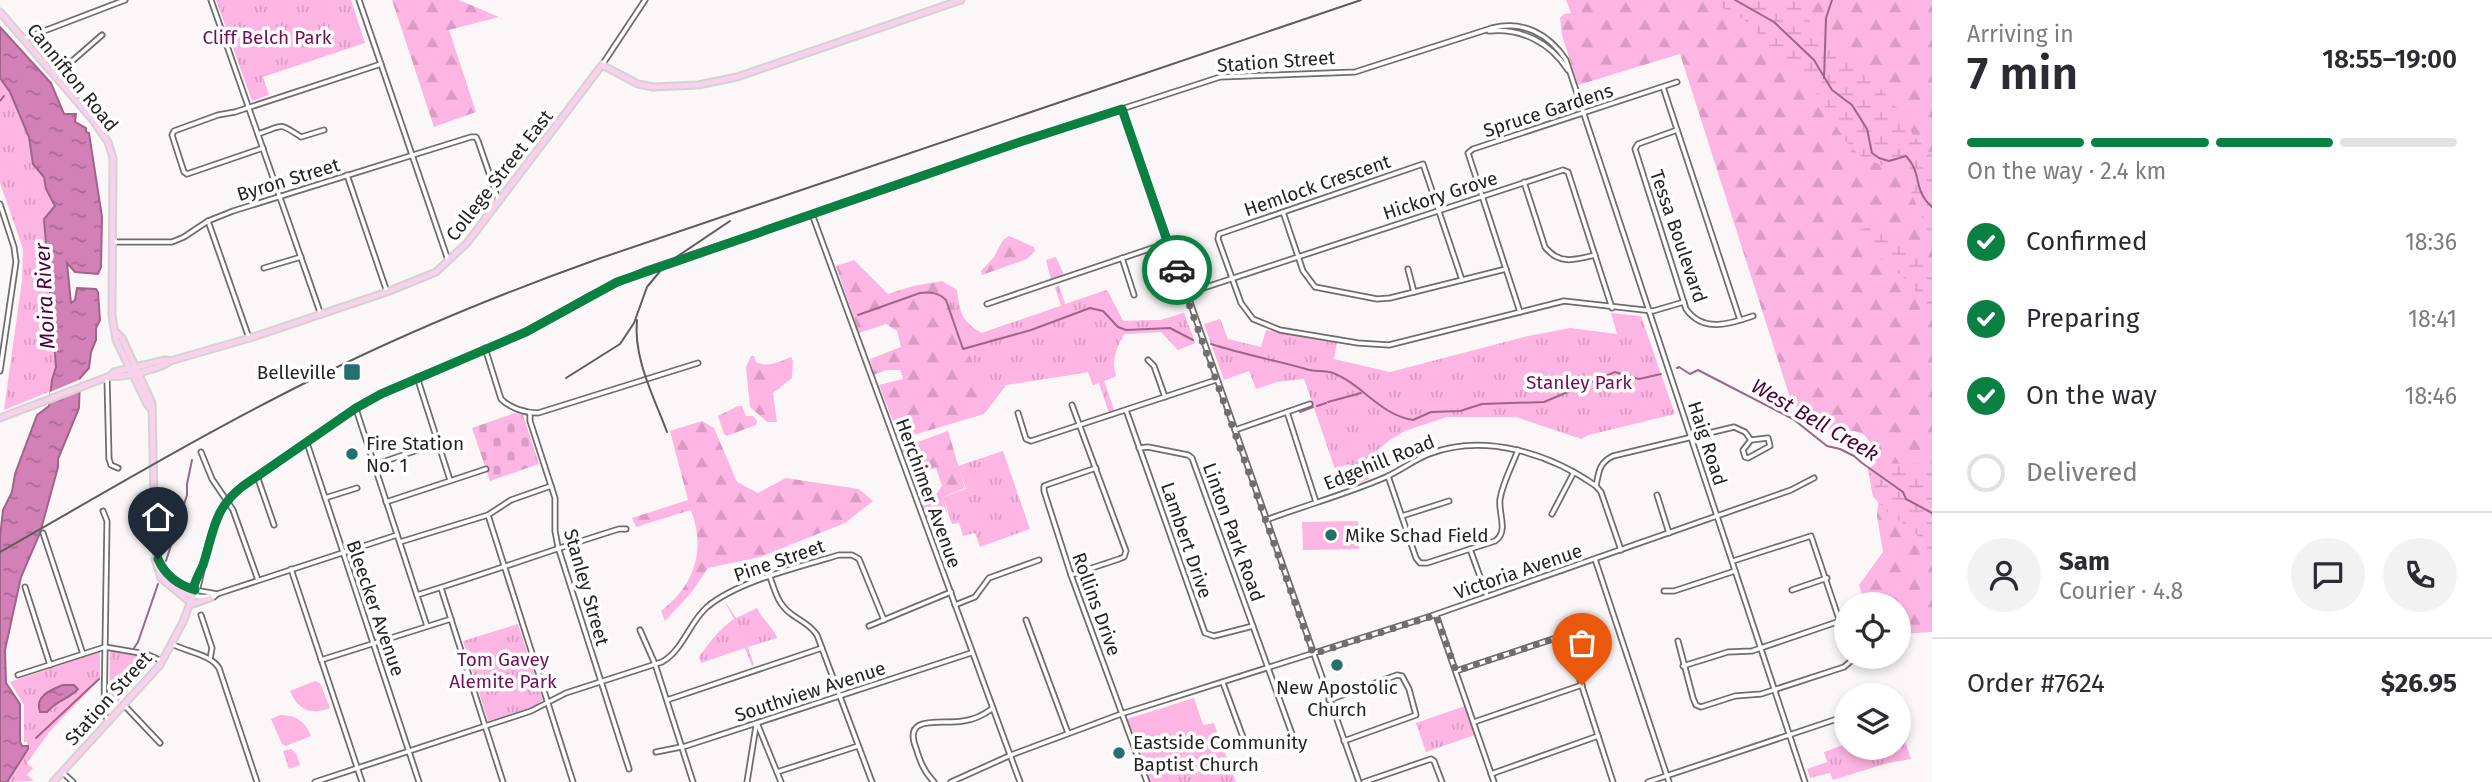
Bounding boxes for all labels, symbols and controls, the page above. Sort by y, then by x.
street label: Cannifton Road [22,19,123,136]
text: Arriving in [1967,20,2074,48]
park label: Cliff Belch Park [202,26,332,49]
text: 18:55–19:00 [2322,44,2457,75]
street label: Station Street [1216,46,1336,77]
text: 7 min [1967,46,2078,101]
street label: Spruce Gardens [1480,79,1616,142]
street label: College Street East [441,105,558,245]
street label: Hemlock Crescent [1241,150,1394,221]
street label: Byron Street [234,153,343,206]
text: On the way · 2.4 km [1967,157,2166,185]
street label: Hickory Grove [1380,166,1500,225]
street label: Tessa Boulevard [1645,167,1712,306]
icon: check [1967,223,2005,261]
text: Confirmed [2026,226,2147,257]
text: 18:36 [2405,228,2457,256]
courier [1142,235,1212,305]
water label: Moira River [29,241,61,350]
icon: car [1158,251,1196,289]
icon: check [1967,300,2005,338]
text: Preparing [2026,303,2139,334]
text: 18:41 [2408,305,2457,333]
place label: Belleville [257,361,336,384]
marker: Belleville [342,362,362,382]
park label: Stanley Park [1526,371,1632,394]
water label: West Bell Creek [1746,373,1884,467]
icon: check [1967,377,2005,415]
text: On the way [2026,380,2157,411]
text: 18:46 [2404,382,2457,410]
street label: Haig Road [1683,398,1732,488]
street label: Herchimer Avenue [891,415,966,571]
street label: Edgehill Road [1320,430,1438,495]
place label: Fire Station No. 1 [366,432,464,477]
marker: Fire Station No. 1 [344,446,360,462]
text: Delivered [2026,457,2138,488]
street label: Linton Park Road [1198,460,1269,605]
street label: Lambert Drive [1156,479,1217,601]
pin [128,487,188,559]
icon: home [139,498,177,536]
place label: Mike Schad Field [1345,524,1489,547]
street label: Stanley Street [559,526,614,648]
marker: Mike Schad Field [1323,527,1339,543]
street label: Pine Street [731,534,828,587]
street label: Bleecker Avenue [342,537,410,679]
button: person [1967,538,2041,612]
button: chat [2291,538,2365,612]
button: phone [2383,538,2457,612]
street label: Victoria Avenue [1451,539,1585,604]
text: Sam [2059,546,2110,577]
street label: Rollins Drive [1067,549,1126,659]
text: Courier · 4.8 [2059,577,2183,605]
map controls [1834,592,1911,760]
button: locate [1834,592,1911,669]
pin [1552,613,1612,685]
icon: bag [1563,624,1601,662]
street label: Station Street [60,647,157,750]
park label: Tom Gavey Alemite Park [449,648,557,693]
street label: Southview Avenue [732,656,888,727]
marker: New Apostolic Church [1329,657,1345,673]
text: Order #7624 [1967,668,2105,699]
text: $26.95 [2381,668,2457,699]
place label: New Apostolic Church [1276,676,1398,721]
button: layers [1834,683,1911,760]
place label: Eastside Community Baptist Church [1133,731,1308,776]
marker: Eastside Community Baptist Church [1111,745,1127,761]

